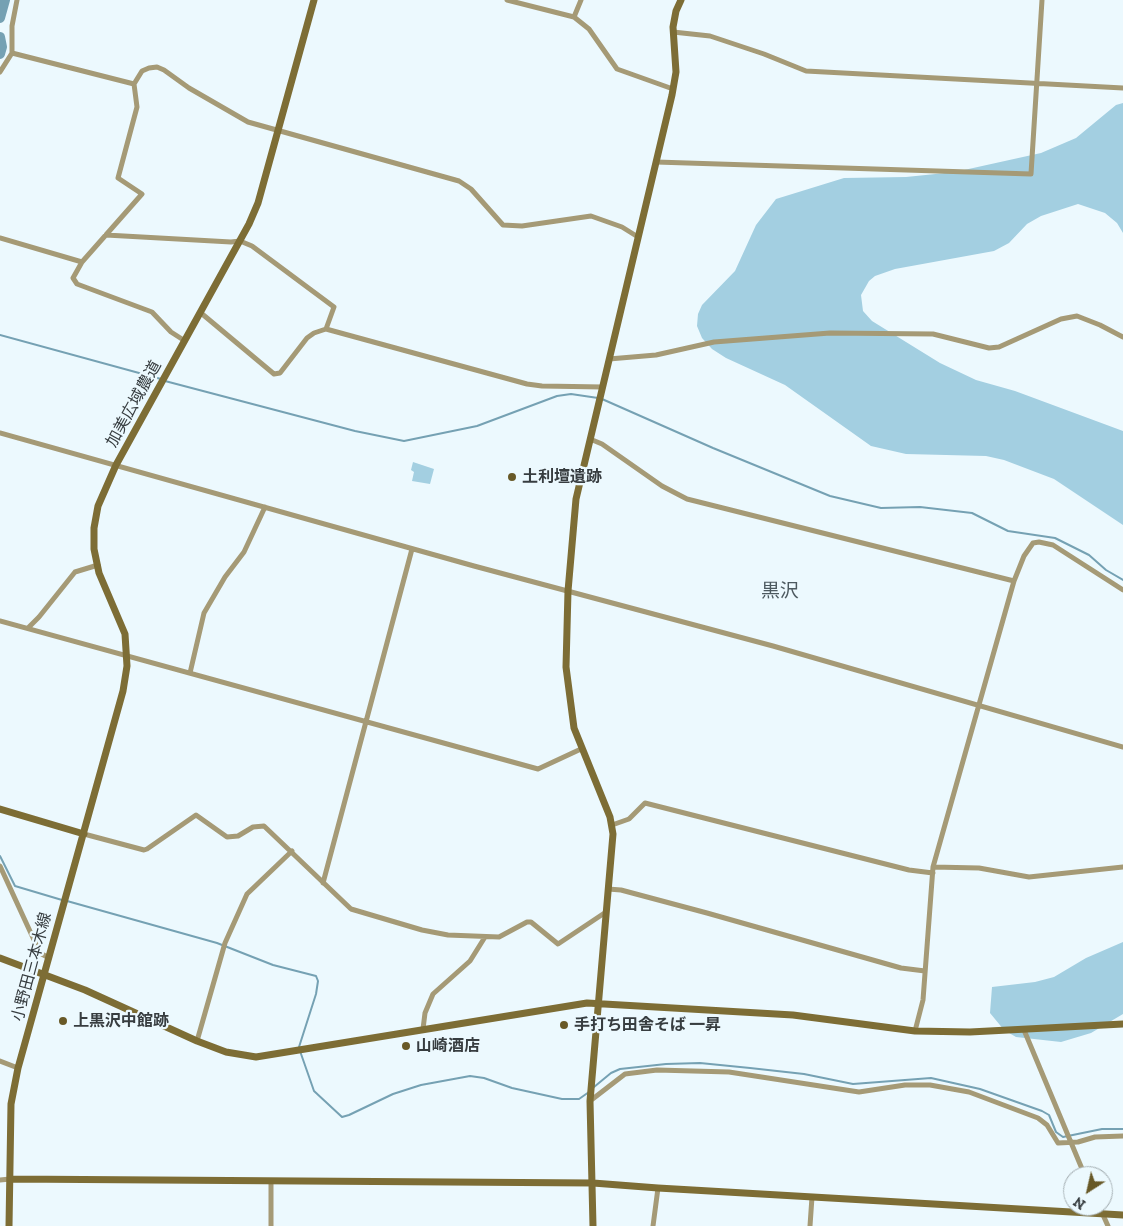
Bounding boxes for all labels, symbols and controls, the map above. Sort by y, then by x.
street label: 加美広域農道 [102,357,166,451]
place label: 土利壇遺跡 [522,467,602,487]
marker: 土利壇遺跡 [506,471,518,483]
district label: 黒沢 [761,581,799,603]
street label: 小野田三本木線 [8,910,56,1024]
place label: 上黒沢中館跡 [73,1011,169,1031]
marker: 上黒沢中館跡 [57,1015,69,1027]
place label: 手打ち田舎そば 一昇 [574,1015,721,1035]
marker: 手打ち田舎そば 一昇 [558,1019,570,1031]
place label: 山崎酒店 [416,1036,480,1056]
marker: 山崎酒店 [400,1040,412,1052]
north arrow [1063,1166,1113,1216]
text: N [1070,1193,1089,1213]

